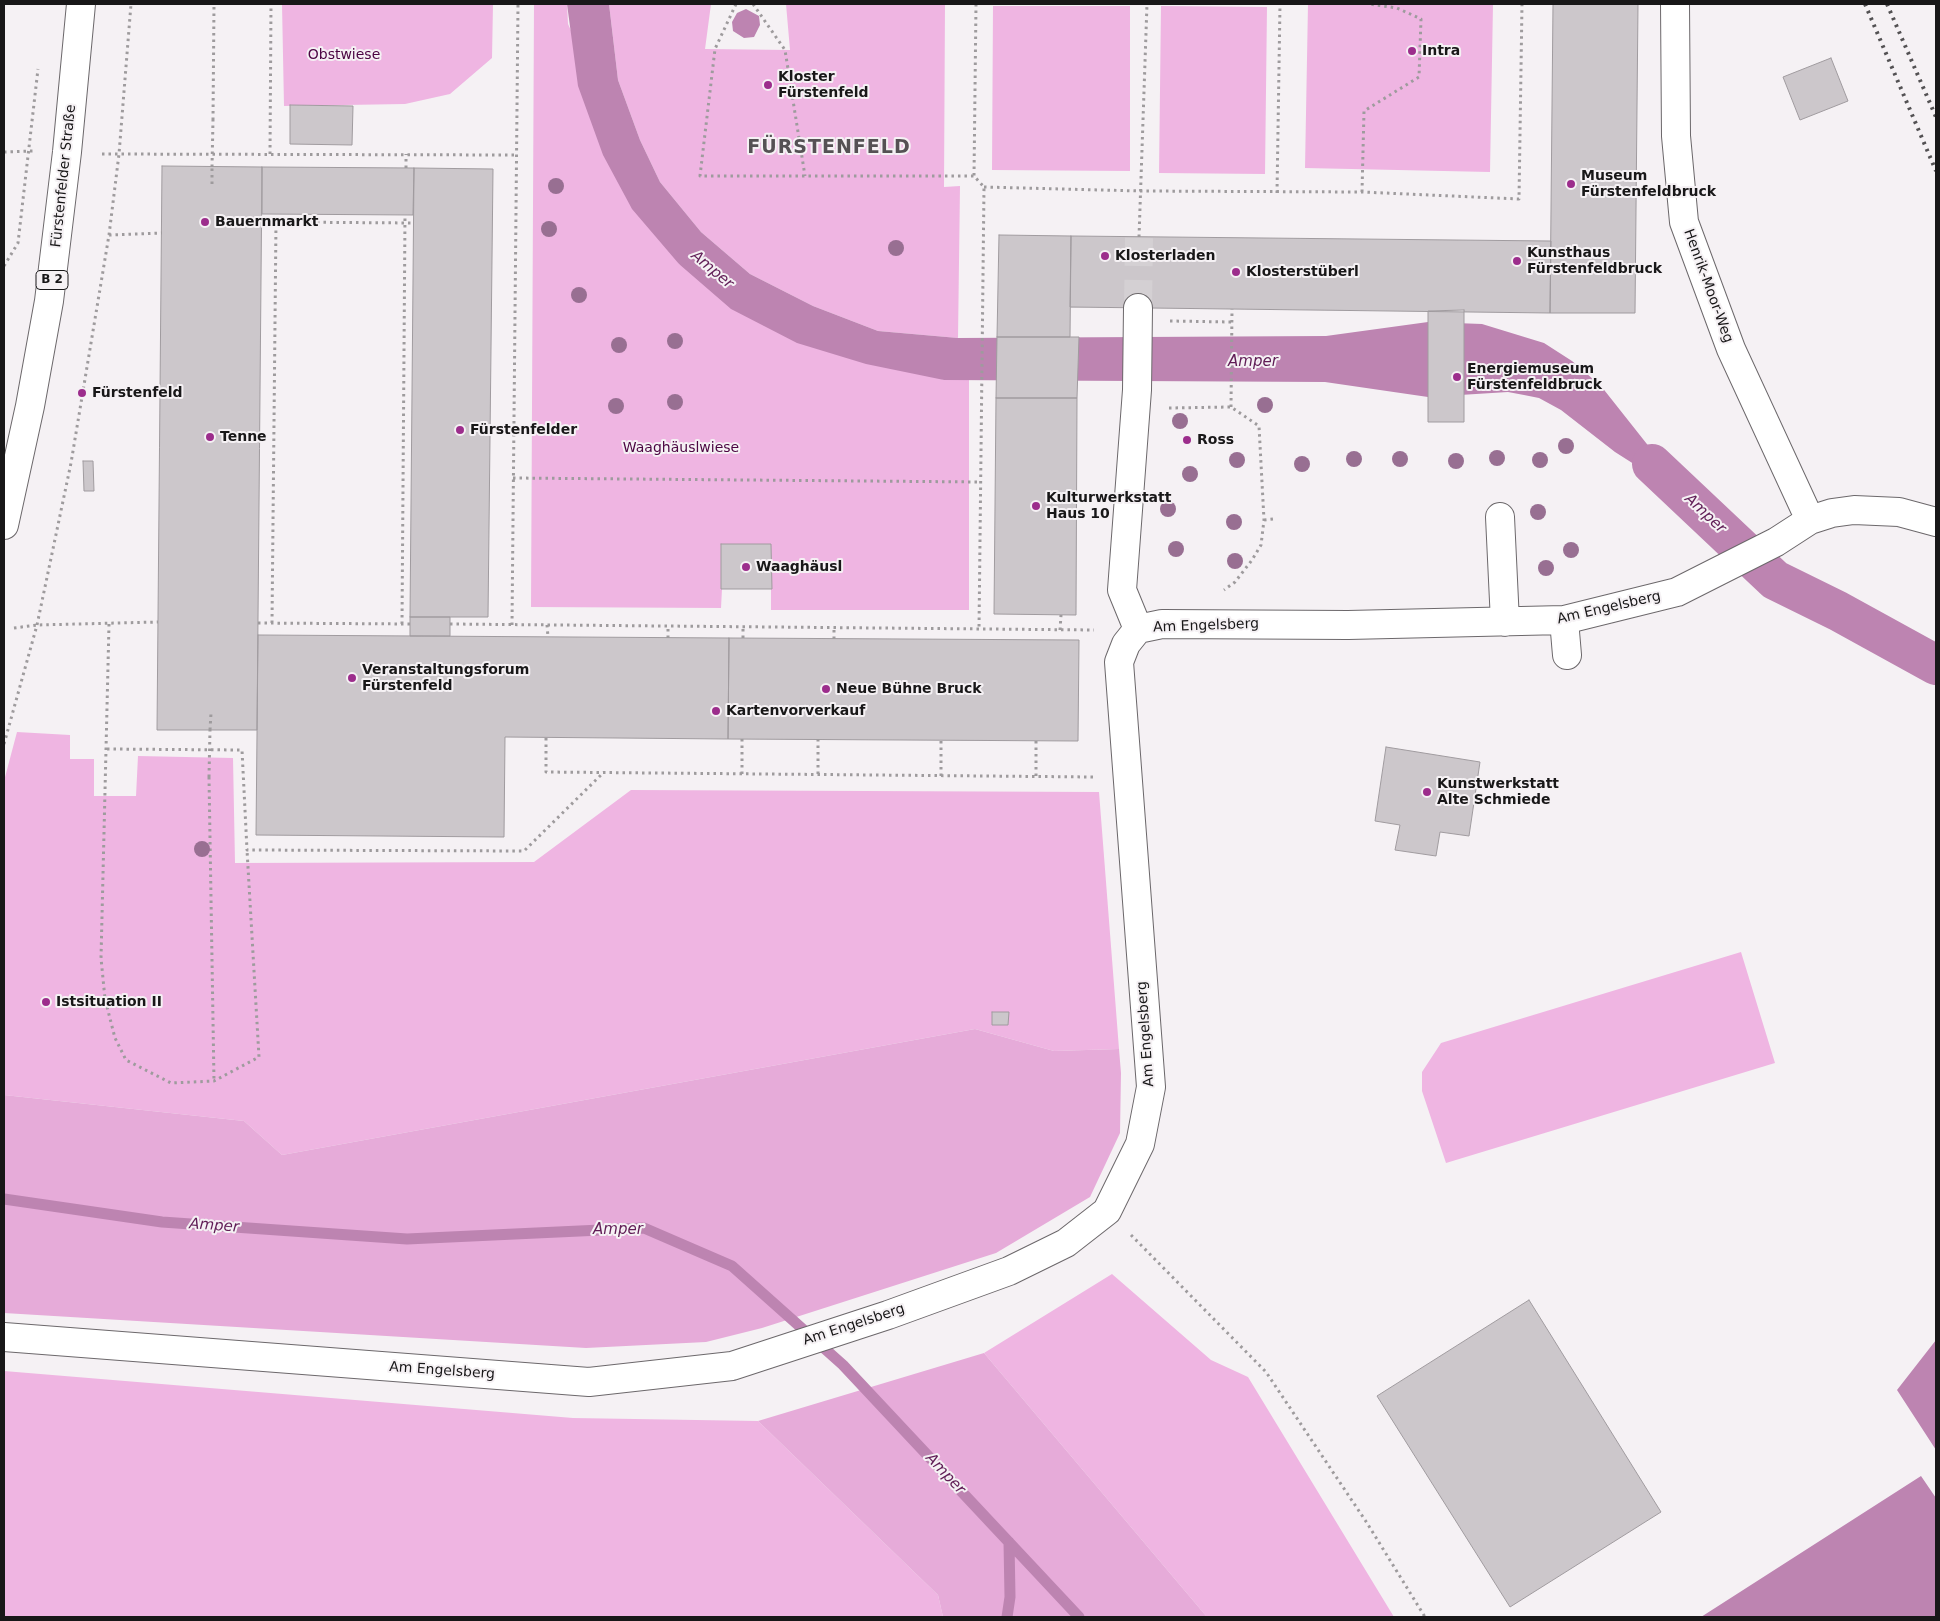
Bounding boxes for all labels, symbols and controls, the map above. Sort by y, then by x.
place label: Intra [1422,43,1460,59]
marker: Intra [1406,45,1418,57]
park label: Obstwiese [308,47,380,63]
place label: Kloster Fürstenfeld [778,69,869,102]
marker: Kloster Fürstenfeld [762,79,774,91]
street label: Fürstenfelder Straße [48,104,80,248]
district label: FÜRSTENFELD [746,137,912,159]
place label: Museum Fürstenfeldbruck [1581,168,1716,200]
marker: Museum Fürstenfeldbruck [1565,178,1577,190]
place label: Bauernmarkt [215,214,318,230]
marker: Bauernmarkt [199,216,211,228]
street label: Henrik-Moor-Weg [1680,227,1736,345]
place label: Kunsthaus Fürstenfeldbruck [1527,245,1662,278]
water label: Amper [687,247,737,293]
place label: Klosterladen [1115,248,1215,264]
marker: Klosterladen [1099,250,1111,262]
marker: Kunsthaus Fürstenfeldbruck [1511,255,1523,267]
place label: Klosterstüberl [1246,264,1359,280]
marker: Klosterstüberl [1230,266,1242,278]
road number: B 2 [36,270,68,290]
water label: Amper [1228,353,1278,371]
place label: Energiemuseum Fürstenfeldbruck [1467,361,1602,394]
marker: Energiemuseum Fürstenfeldbruck [1451,371,1463,383]
place label: Fürstenfeld [92,385,183,401]
marker: Fürstenfeld [76,387,88,399]
place label: Fürstenfelder [470,422,577,438]
marker: Fürstenfelder [454,424,466,436]
place label: Tenne [220,429,267,445]
marker: Tenne [204,431,216,443]
place label: Ross [1197,432,1234,448]
marker: Ross [1181,434,1193,446]
park label: Waaghäuslwiese [623,440,739,456]
place label: Kulturwerkstatt Haus 10 [1046,490,1171,522]
water label: Amper [1681,490,1729,538]
marker: Kulturwerkstatt Haus 10 [1030,500,1042,512]
place label: Waaghäusl [756,559,842,575]
marker: Waaghäusl [740,561,752,573]
street label: Am Engelsberg [1555,588,1663,628]
street label: Am Engelsberg [1153,616,1259,636]
place label: Veranstaltungsforum Fürstenfeld [362,662,529,694]
marker: Veranstaltungsforum Fürstenfeld [346,672,358,684]
place label: Neue Bühne Bruck [836,681,982,697]
marker: Neue Bühne Bruck [820,683,832,695]
place label: Kartenvorverkauf [726,703,865,719]
marker: Kartenvorverkauf [710,705,722,717]
place label: Kunstwerkstatt Alte Schmiede [1437,776,1559,809]
marker: Kunstwerkstatt Alte Schmiede [1421,786,1433,798]
street label: Am Engelsberg [1134,981,1158,1087]
place label: Istsituation II [56,994,162,1010]
marker: Istsituation II [40,996,52,1008]
water label: Amper [189,1215,239,1237]
water label: Amper [593,1221,643,1239]
street label: Am Engelsberg [801,1301,907,1349]
street label: Am Engelsberg [389,1359,495,1383]
water label: Amper [921,1450,969,1498]

